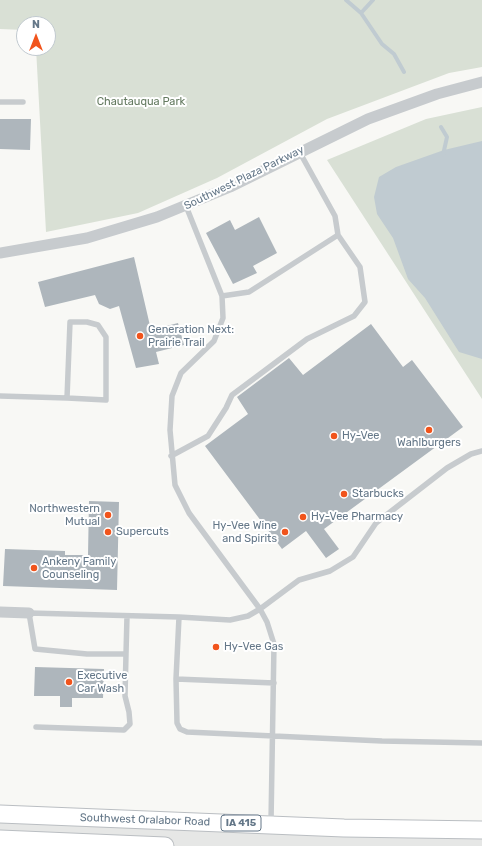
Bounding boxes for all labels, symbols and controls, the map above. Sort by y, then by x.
north arrow [16,16,56,56]
text: N [32,18,40,31]
park label: Chautauqua Park [97,95,185,109]
street label: Southwest Plaza Parkway [182,143,306,213]
place label: Generation Next: Prairie Trail [148,323,234,349]
marker: Generation Next: Prairie Trail [135,331,145,341]
marker: Wahlburgers [424,425,434,435]
place label: Hy-Vee [342,429,379,443]
marker: Hy-Vee [329,431,339,441]
place label: Wahlburgers [397,436,461,450]
place label: Starbucks [352,487,404,501]
marker: Starbucks [339,489,349,499]
place label: Northwestern Mutual [29,502,100,528]
marker: Northwestern Mutual [103,510,113,520]
place label: Hy-Vee Pharmacy [311,510,403,524]
marker: Hy-Vee Pharmacy [298,512,308,522]
place label: Hy-Vee Wine and Spirits [213,519,277,545]
place label: Supercuts [116,525,169,539]
marker: Supercuts [103,527,113,537]
marker: Hy-Vee Wine and Spirits [280,527,290,537]
place label: Ankeny Family Counseling [42,555,116,581]
marker: Ankeny Family Counseling [29,563,39,573]
place label: Hy-Vee Gas [224,640,283,654]
marker: Hy-Vee Gas [211,642,221,652]
place label: Executive Car Wash [77,669,127,695]
marker: Executive Car Wash [64,677,74,687]
street label: Southwest Oralabor Road [80,811,210,829]
road number: IA 415 [221,815,261,831]

